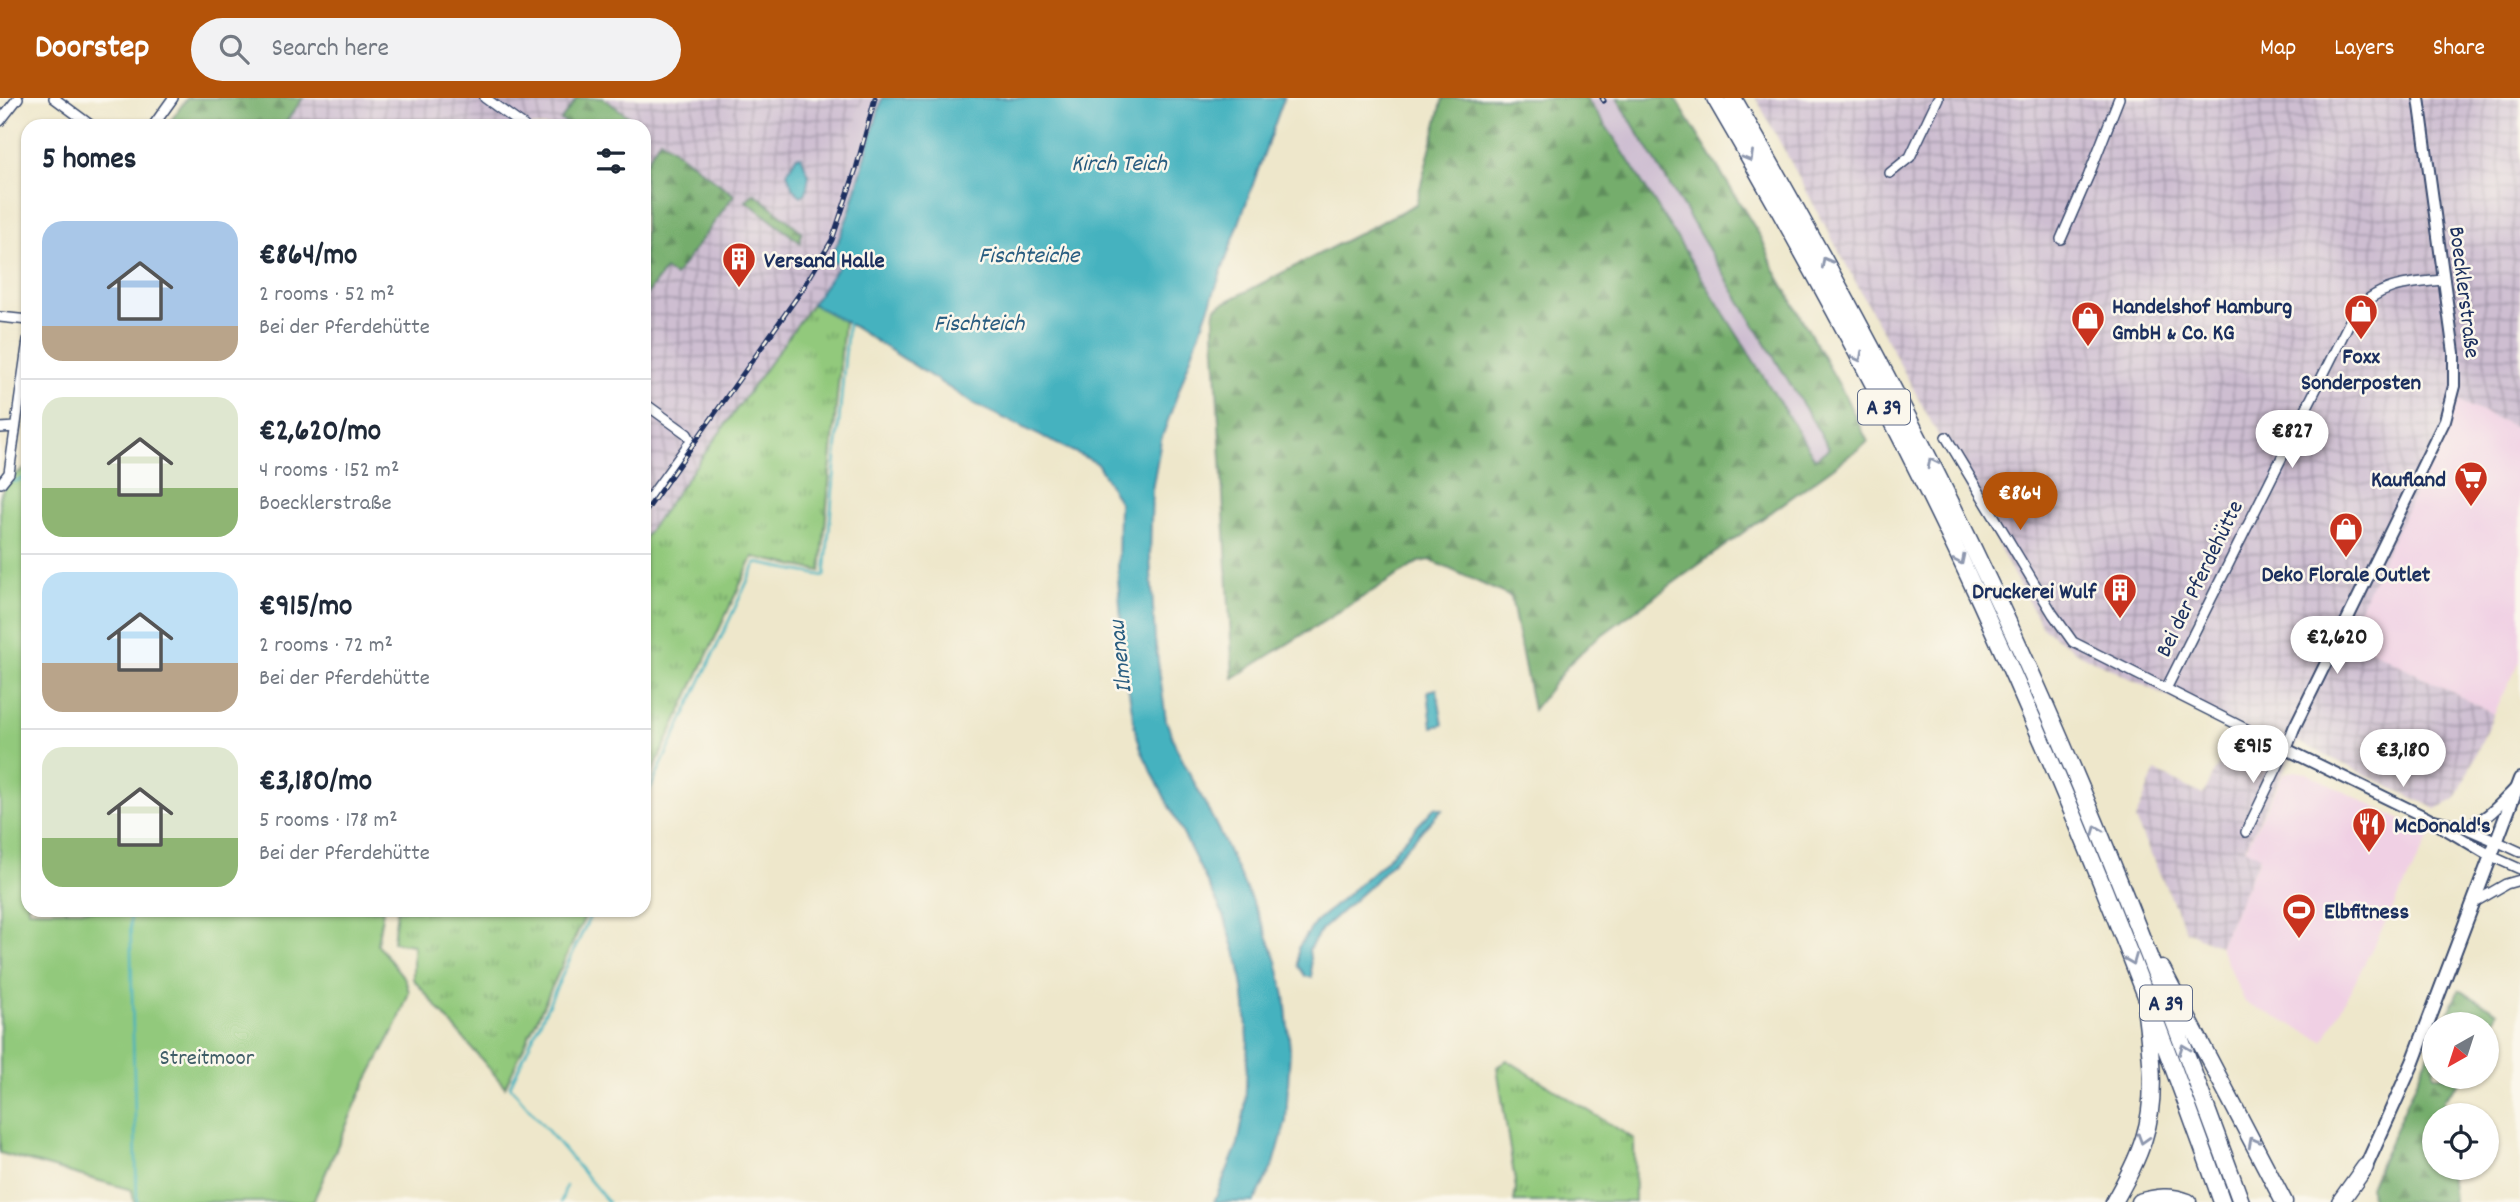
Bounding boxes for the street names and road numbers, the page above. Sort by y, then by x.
street label: Boecklerstraße [2438,225,2487,360]
road number: A 39 [1858,390,1910,424]
street label: Bei der Pferdehütte [2149,496,2253,664]
road number: A 39 [2140,986,2192,1020]

